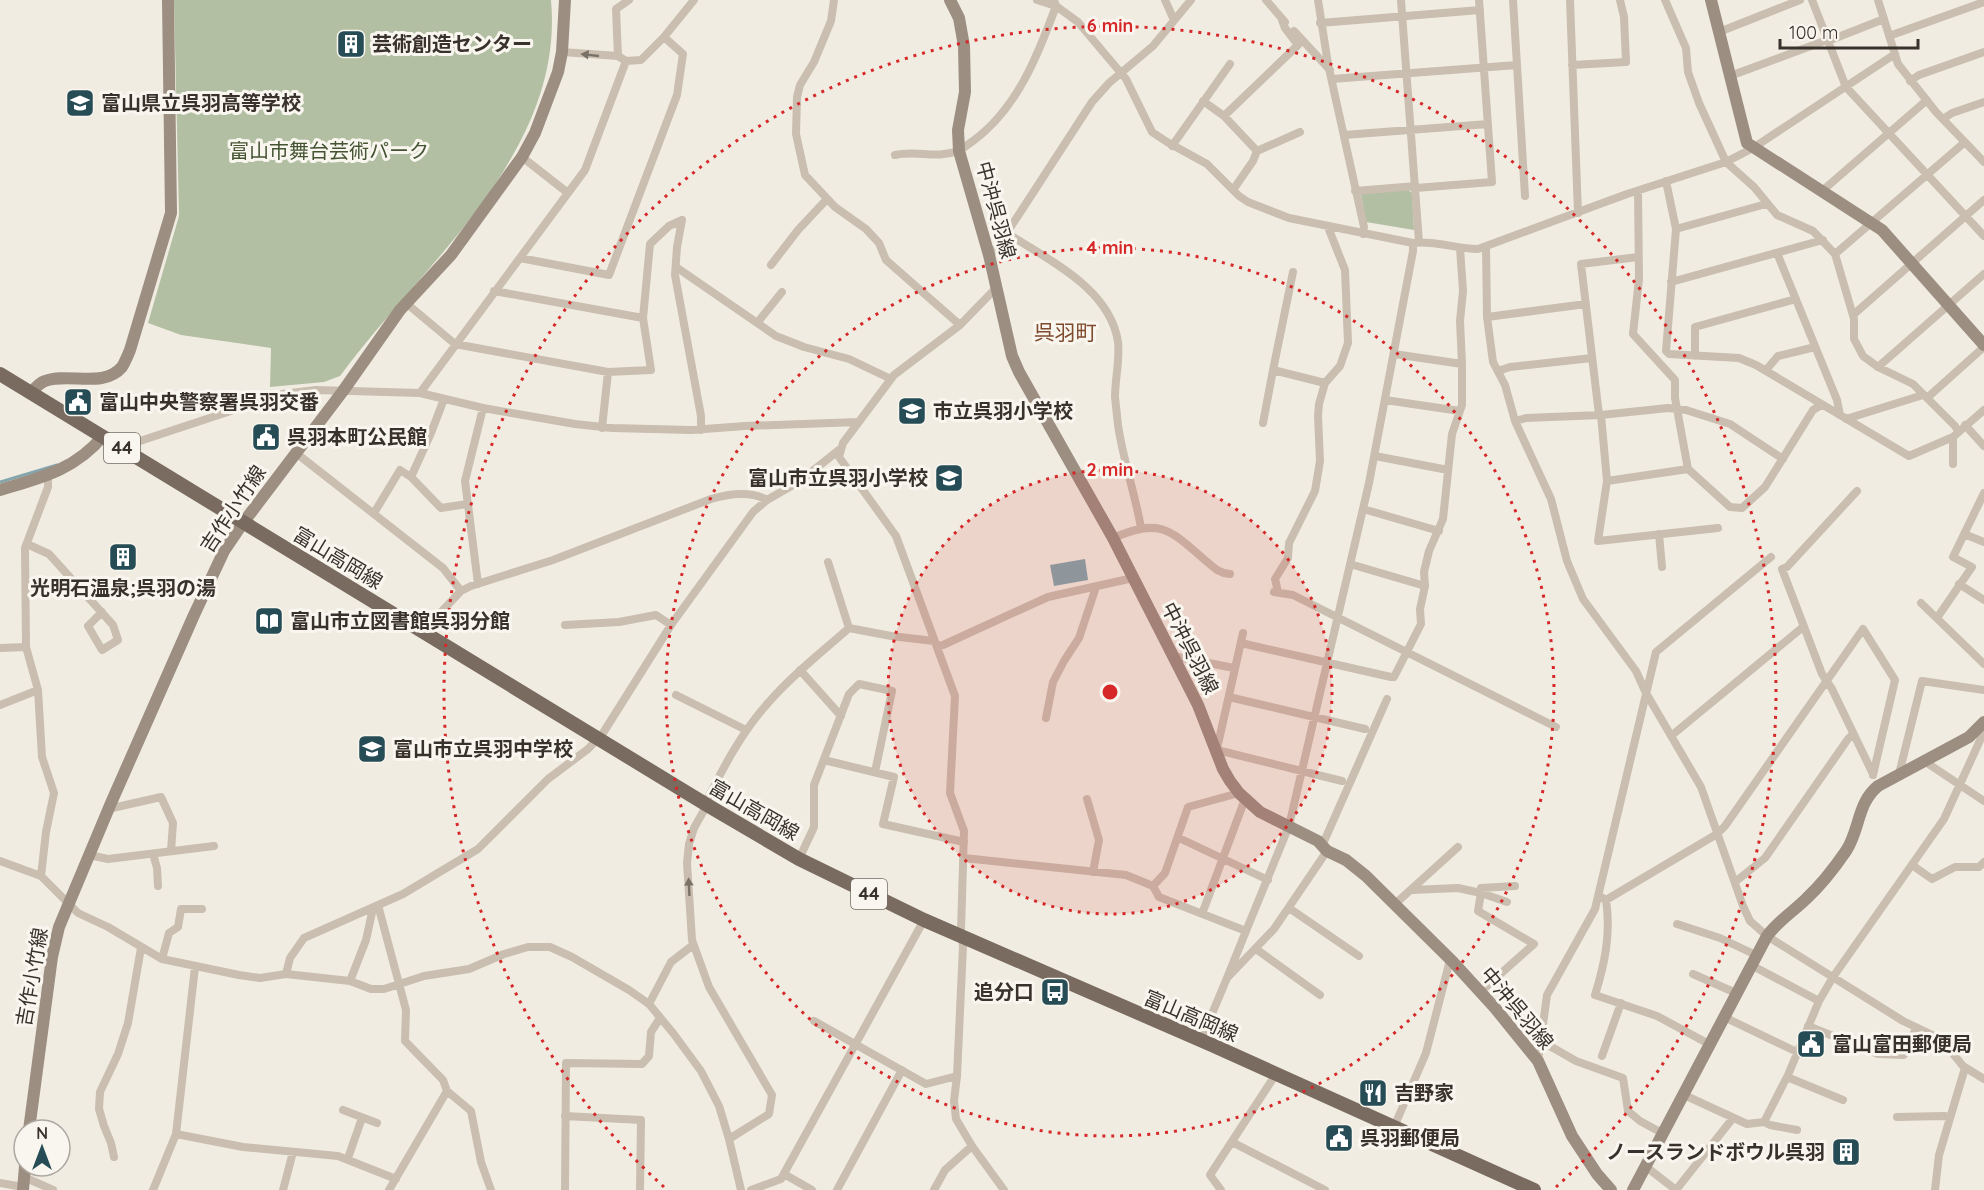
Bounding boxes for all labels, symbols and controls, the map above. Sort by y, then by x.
scale bar [1780,12,1918,50]
text: 6 min [1087,14,1133,37]
text: 100 m [1789,21,1838,44]
building icon: 芸術創造センター [335,28,367,60]
place label: 芸術創造センター [372,31,532,56]
one-way arrow [581,50,600,60]
school or university icon: 富山県立呉羽高等学校 [64,87,96,119]
place label: 富山県立呉羽高等学校 [101,90,301,115]
park label: 富山市舞台芸術パーク [229,138,429,163]
street label: 中沖呉羽線 [971,158,1021,261]
text: 4 min [1086,236,1134,259]
district label: 呉羽町 [1034,319,1097,345]
public building icon: 富山中央警察署呉羽交番 [62,386,94,418]
place label: 富山中央警察署呉羽交番 [99,389,319,414]
school or university icon: 市立呉羽小学校 [896,395,928,427]
place label: 市立呉羽小学校 [933,398,1073,423]
public building icon: 呉羽本町公民館 [250,421,282,453]
place label: 呉羽本町公民館 [287,424,427,449]
road number: 44 [104,433,140,463]
text: 2 min [1087,458,1133,481]
street label: 吉作小竹線 [194,460,271,557]
school or university icon: 富山市立呉羽小学校 [933,462,965,494]
place label: 富山市立呉羽小学校 [748,465,928,490]
street label: 富山高岡線 [289,521,388,594]
building icon: 光明石温泉;呉羽の湯 [107,541,139,573]
place label: 光明石温泉;呉羽の湯 [30,575,216,600]
street label: 中沖呉羽線 [1157,598,1224,698]
library icon: 富山市立図書館呉羽分館 [253,605,285,637]
place label: 富山市立図書館呉羽分館 [290,608,510,633]
centre of rings [1100,682,1120,702]
school or university icon: 富山市立呉羽中学校 [356,733,388,765]
place label: 富山市立呉羽中学校 [393,736,573,761]
street label: 富山高岡線 [705,774,804,845]
one-way arrow [684,878,693,897]
road number: 44 [851,879,887,909]
street label: 吉作小竹線 [11,926,53,1028]
street label: 中沖呉羽線 [1476,961,1559,1054]
bus stop icon: 追分口 [1039,976,1071,1008]
place label: 追分口 [974,979,1034,1004]
street label: 富山高岡線 [1140,984,1242,1047]
public building icon: 富山富田郵便局 [1795,1028,1827,1060]
place label: 富山富田郵便局 [1832,1031,1972,1056]
restaurant icon: 吉野家 [1357,1077,1389,1109]
place label: 吉野家 [1394,1080,1454,1105]
north arrow [12,1118,72,1178]
public building icon: 呉羽郵便局 [1323,1122,1355,1154]
text: N [36,1123,48,1143]
place label: 呉羽郵便局 [1360,1125,1460,1150]
building icon: ノースランドボウル呉羽 [1830,1136,1862,1168]
place label: ノースランドボウル呉羽 [1606,1139,1825,1164]

